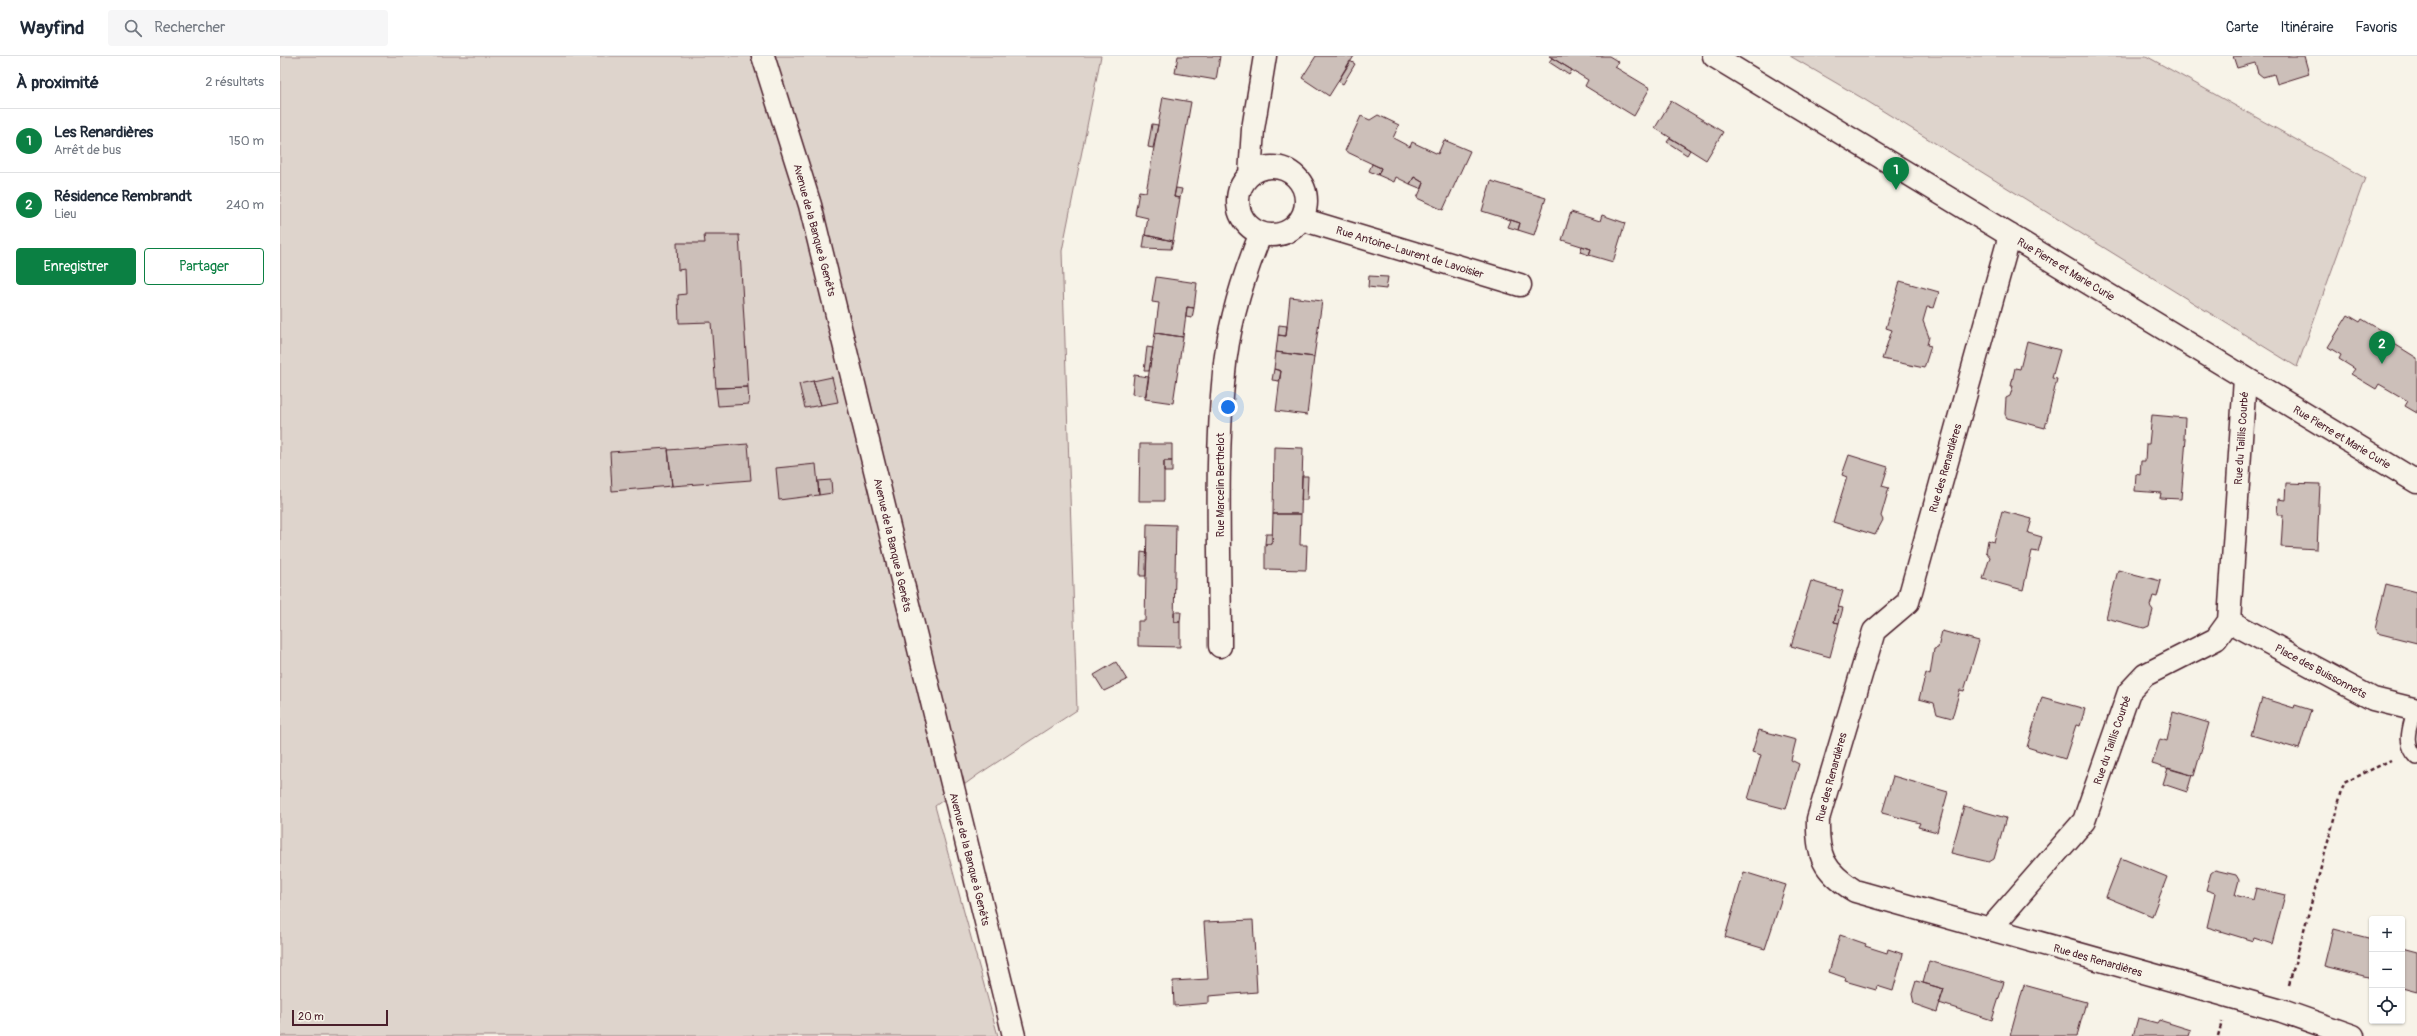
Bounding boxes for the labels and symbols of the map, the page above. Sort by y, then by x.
pin: 1 [1883,157,1909,190]
street label: Avenue de la Banque à Genêts [791,162,839,298]
street label: Rue Antoine-Laurent de Lavoisier [1334,224,1485,281]
street label: Rue Pierre et Marie Curie [2015,235,2117,304]
pin: 2 [2369,331,2395,364]
street label: Rue du Taillis Courbé [2232,391,2251,485]
your location [1218,397,1238,417]
street label: Rue Pierre et Marie Curie [2291,403,2393,472]
street label: Rue des Renardières [1927,422,1964,514]
street label: Rue Marcelin Berthelot [1214,432,1227,537]
street label: Avenue de la Banque à Genêts [871,477,914,613]
street label: Place des Buissonnets [2273,642,2369,701]
street label: Rue du Taillis Courbé [2091,694,2134,786]
street label: Rue des Renardières [1813,731,1850,823]
street label: Avenue de la Banque à Genêts [947,791,992,927]
street label: Rue des Renardières [2052,942,2144,979]
scale bar [292,1008,388,1027]

